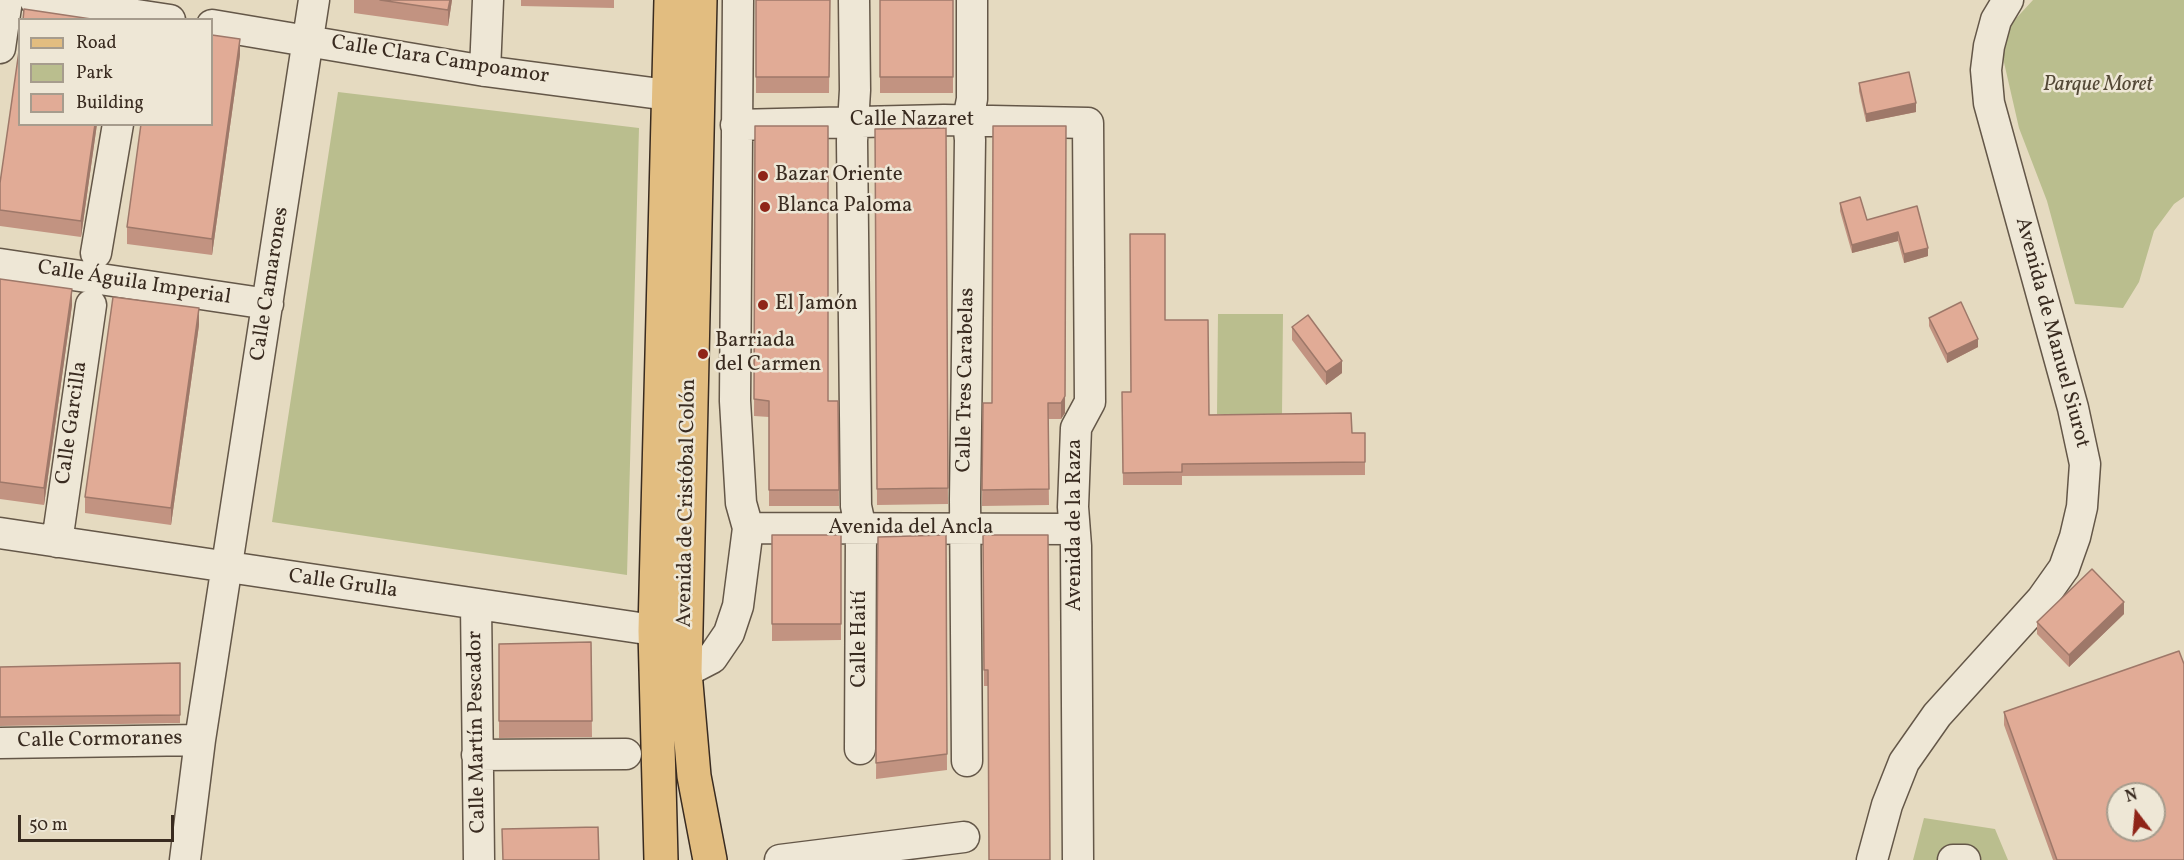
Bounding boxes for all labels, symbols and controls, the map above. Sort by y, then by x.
legend [18,18,213,126]
text: Road [76,31,117,56]
street label: Calle Clara Campoamor [329,31,551,91]
text: Park [76,61,113,86]
park label: Parque Moret [2043,73,2153,99]
text: Building [76,91,144,116]
street label: Calle Nazaret [850,108,974,134]
place label: Bazar Oriente [775,163,903,189]
marker: Bazar Oriente [756,169,770,183]
place label: Blanca Paloma [777,194,913,220]
marker: Blanca Paloma [758,200,772,214]
street label: Calle Camarones [246,205,296,363]
street label: Avenida de Manuel Siurot [2008,215,2094,451]
street label: Calle Águila Imperial [36,256,232,312]
street label: Calle Tres Carabelas [953,287,981,473]
place label: El Jamón [775,292,858,318]
marker: El Jamón [756,298,770,312]
place label: Barriada del Carmen [715,329,821,379]
marker: Barriada del Carmen [696,347,710,361]
street label: Calle Garcilla [52,360,94,486]
street label: Avenida de Cristóbal Colón [673,378,703,628]
street label: Avenida de la Raza [1063,439,1089,611]
street label: Avenida del Ancla [829,516,993,542]
street label: Calle Grulla [287,565,399,605]
street label: Calle Haití [848,590,874,688]
street label: Calle Martín Pescador [464,631,492,833]
street label: Calle Cormoranes [17,727,183,755]
north arrow [2106,782,2166,842]
text: N [2123,784,2140,809]
scale bar [21,803,177,841]
text: 50 m [29,813,68,838]

